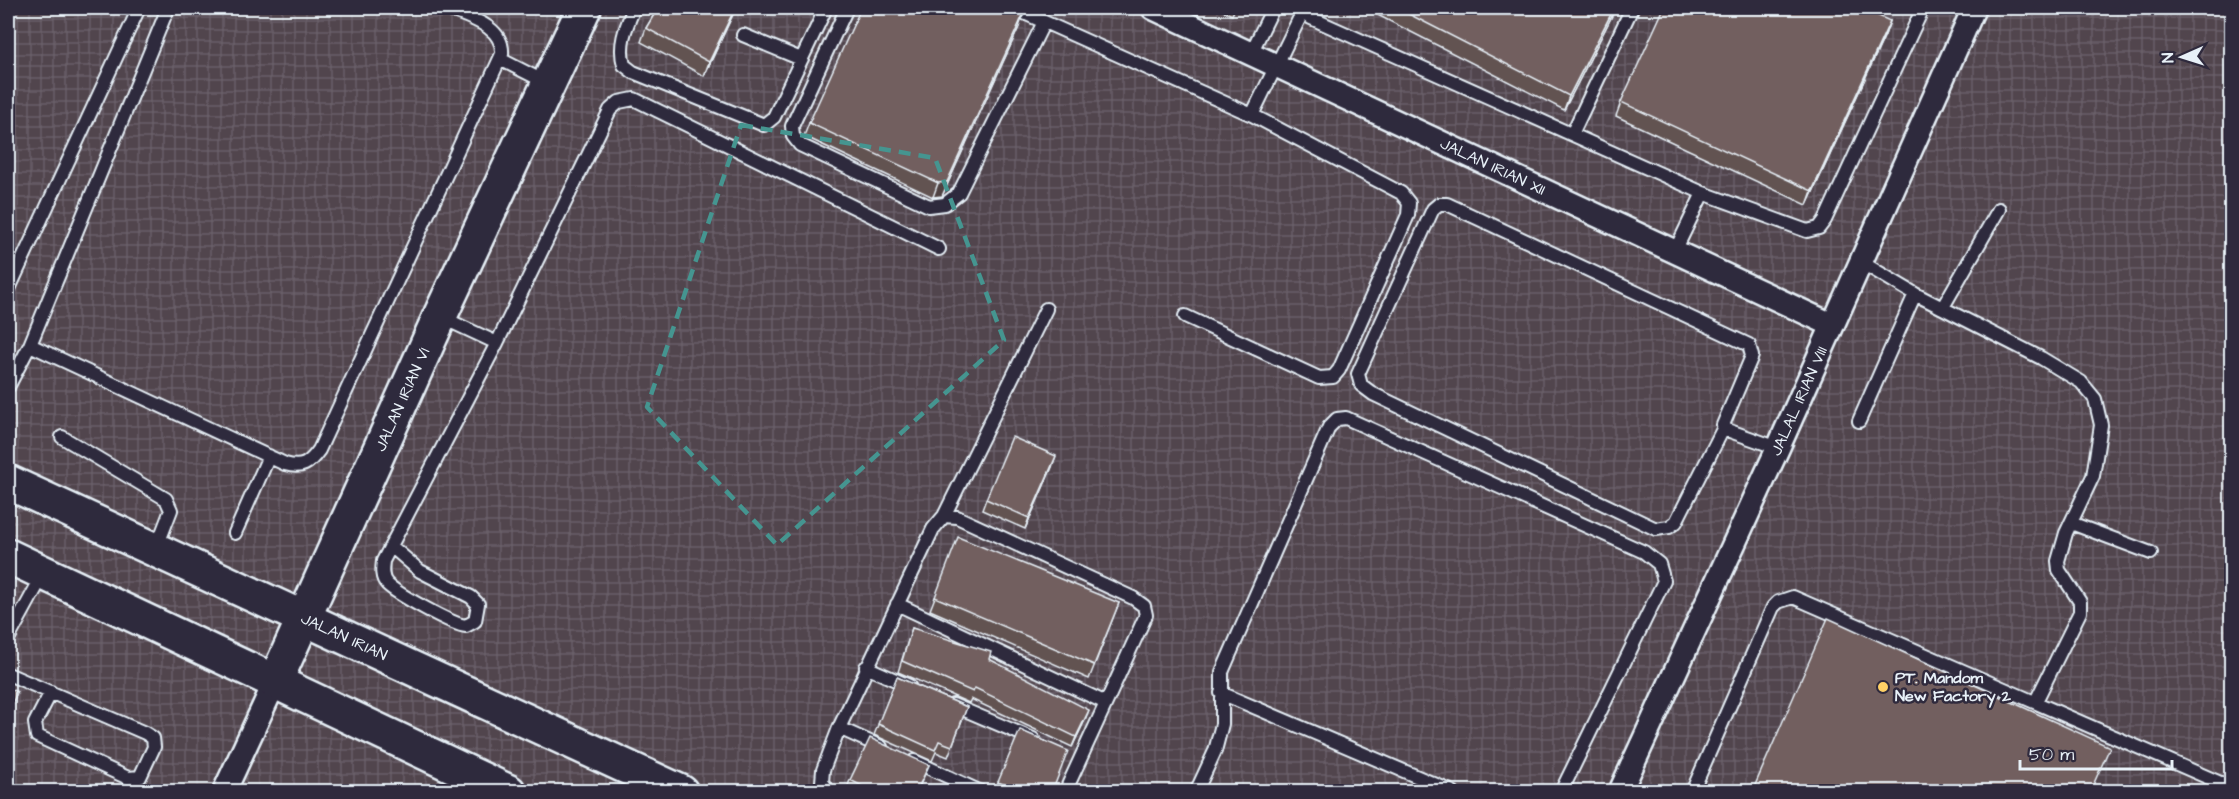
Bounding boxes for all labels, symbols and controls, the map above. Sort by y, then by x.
north arrow [2152,27,2212,87]
text: N [2157,52,2179,63]
street label: JALAN IRIAN XII [1437,133,1549,201]
street label: JALAL IRIAN VIII [1765,343,1833,459]
street label: JALAN IRIAN VI [369,344,435,455]
street label: JALAN IRIAN [297,607,391,666]
place label: PT. Mandom New Factory 2 [1895,667,2012,708]
marker: PT. Mandom New Factory 2 [1876,680,1890,694]
scale bar [2020,733,2172,771]
text: 50 m [2029,742,2074,767]

